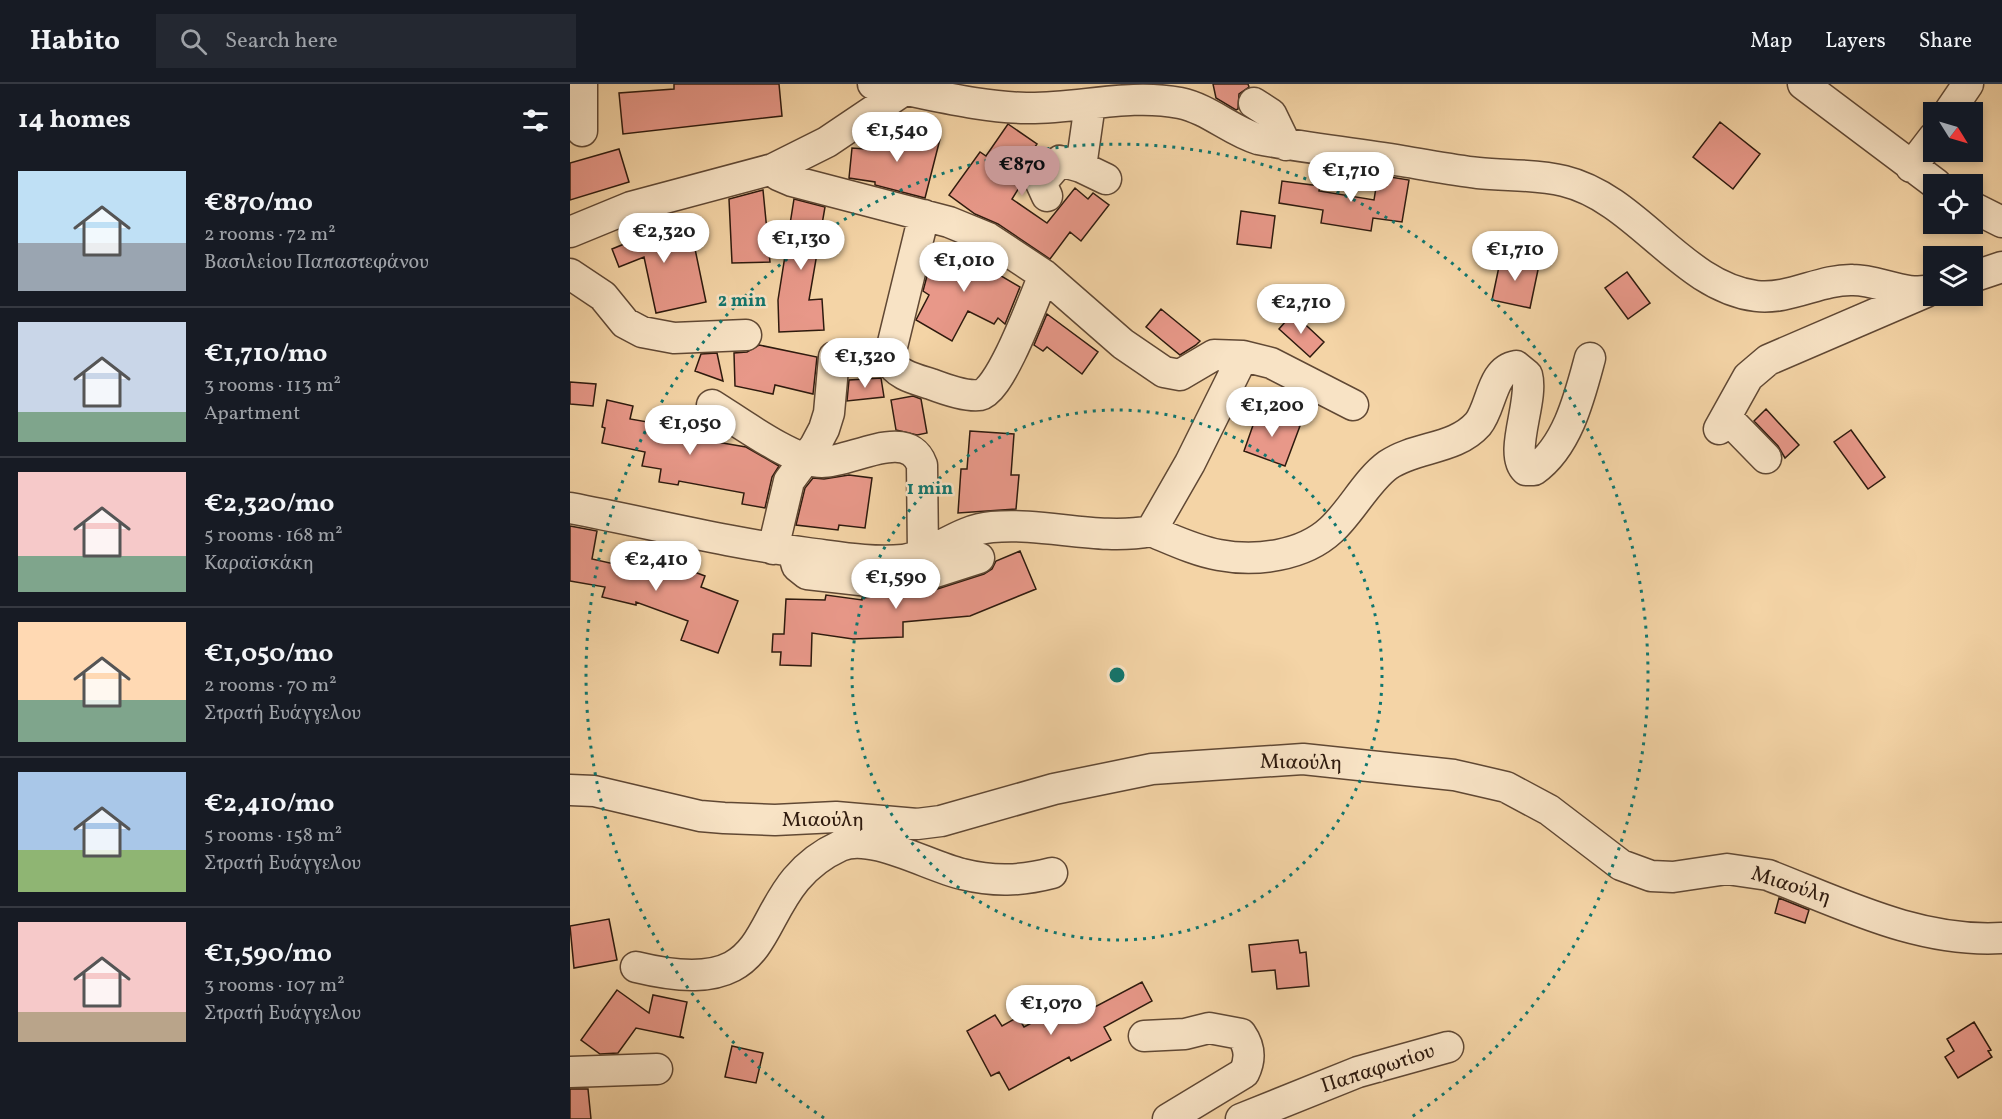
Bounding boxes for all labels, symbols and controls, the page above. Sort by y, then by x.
search box [156,14,576,68]
text: Habito [30,22,120,61]
icon: search [177,25,210,58]
text: Search here [225,26,338,57]
text: Map [1750,27,1792,56]
text: Layers [1825,27,1886,56]
text: Share [1919,27,1972,56]
text: 14 homes [18,102,131,138]
north arrow [1923,102,1983,162]
map controls [1923,102,1983,306]
icon: filters [519,104,552,137]
pin: €1,540 [848,112,946,163]
text: €1,540 [866,117,928,145]
pin: €870 [986,146,1058,197]
text: €870 [999,151,1045,179]
pin: €1,710 [1302,152,1400,203]
text: €1,710 [1322,157,1380,185]
button: locate [1923,174,1983,234]
text: €870/mo [204,185,313,221]
icon: home [66,195,138,267]
pin: €2,320 [615,213,713,264]
text: €2,320 [632,218,696,246]
pin: €1,130 [752,220,850,271]
text: 2 rooms · 72 m² [204,221,336,249]
text: €1,130 [772,225,830,253]
pin: €1,710 [1466,231,1564,282]
text: €1,710 [1486,236,1544,264]
pin: €1,010 [915,242,1013,293]
button: layers [1923,246,1983,306]
text: €1,010 [933,247,995,275]
text: Βασιλείου Παπαστεφάνου [204,249,429,277]
pin: €2,710 [1252,284,1350,335]
text: 2 min [718,289,766,314]
text: €2,710 [1271,289,1331,317]
text: €1,710/mo [204,336,327,372]
pin: €1,320 [816,338,914,389]
text: €1,320 [834,343,896,371]
icon: home [66,346,138,418]
text: 3 rooms · 113 m² [204,372,341,400]
pin: €1,200 [1223,387,1321,438]
text: €1,200 [1240,392,1304,420]
text: Apartment [204,400,300,428]
pin: €1,050 [641,405,739,456]
text: €1,050 [659,410,721,438]
text: 1 min [907,477,953,502]
text: €2,320/mo [204,486,334,522]
icon: home [66,496,138,568]
text: 5 rooms · 168 m² [204,522,343,550]
pin: €2,410 [607,541,705,592]
text: €2,410 [624,546,688,574]
text: Καραϊσκάκη [204,550,314,578]
pin: €1,590 [847,559,945,610]
text: €1,590 [865,564,927,592]
text: €1,050/mo [204,636,333,672]
icon: home [66,646,138,718]
centre of rings [1107,665,1127,685]
text: 2 rooms · 70 m² [204,672,337,700]
text: Στρατή Ευάγγελου [204,700,361,728]
street label: Μιαούλη [1259,748,1343,778]
text: €2,410/mo [204,786,334,822]
icon: home [66,796,138,868]
street label: Μιαούλη [782,806,864,835]
text: 5 rooms · 158 m² [204,822,342,850]
text: Στρατή Ευάγγελου [204,850,361,878]
street label: Μιαούλη [1747,859,1835,913]
text: €1,590/mo [204,936,332,972]
icon: home [66,946,138,1018]
text: 3 rooms · 107 m² [204,972,345,1000]
pin: €1,070 [1002,985,1100,1036]
text: €1,070 [1020,990,1082,1018]
text: Στρατή Ευάγγελου [204,1000,361,1028]
street label: Παπαφωτίου [1317,1037,1439,1101]

